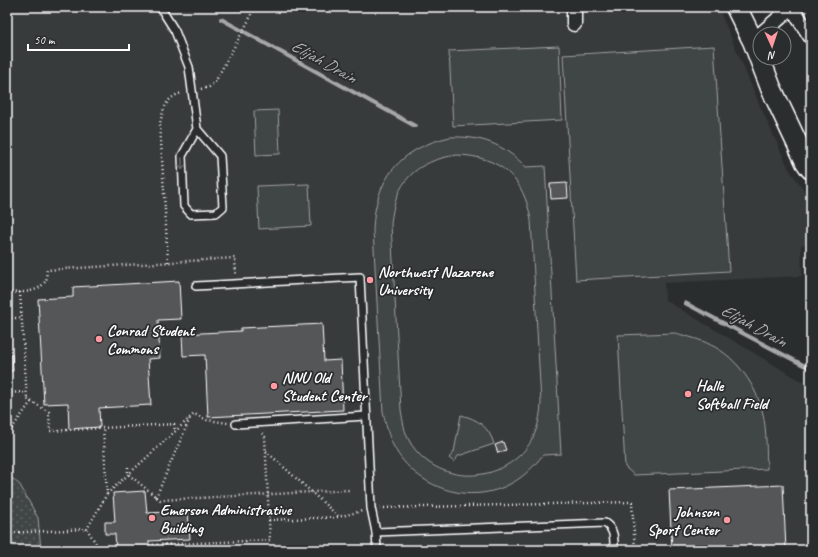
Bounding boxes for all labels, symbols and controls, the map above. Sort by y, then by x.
scale bar [28,26,129,52]
north arrow [752,26,792,66]
text: 50 m [34,32,56,48]
water label: Elijah Drain [288,35,361,89]
text: N [767,49,776,63]
one-way arrow [178,157,186,170]
place label: Northwest Nazarene University [378,262,495,300]
marker: Northwest Nazarene University [365,275,375,285]
water label: Elijah Drain [717,299,791,352]
place label: Conrad Student Commons [107,321,196,359]
marker: Conrad Student Commons [94,334,104,344]
place label: NNU Old Student Center [282,368,369,406]
place label: Halle Softball Field [696,376,770,414]
marker: NNU Old Student Center [269,381,279,391]
marker: Halle Softball Field [683,389,693,399]
place label: Emerson Administrative Building [160,500,293,538]
place label: Johnson Sport Center [647,502,721,540]
marker: Emerson Administrative Building [147,513,157,523]
marker: Johnson Sport Center [722,515,732,525]

